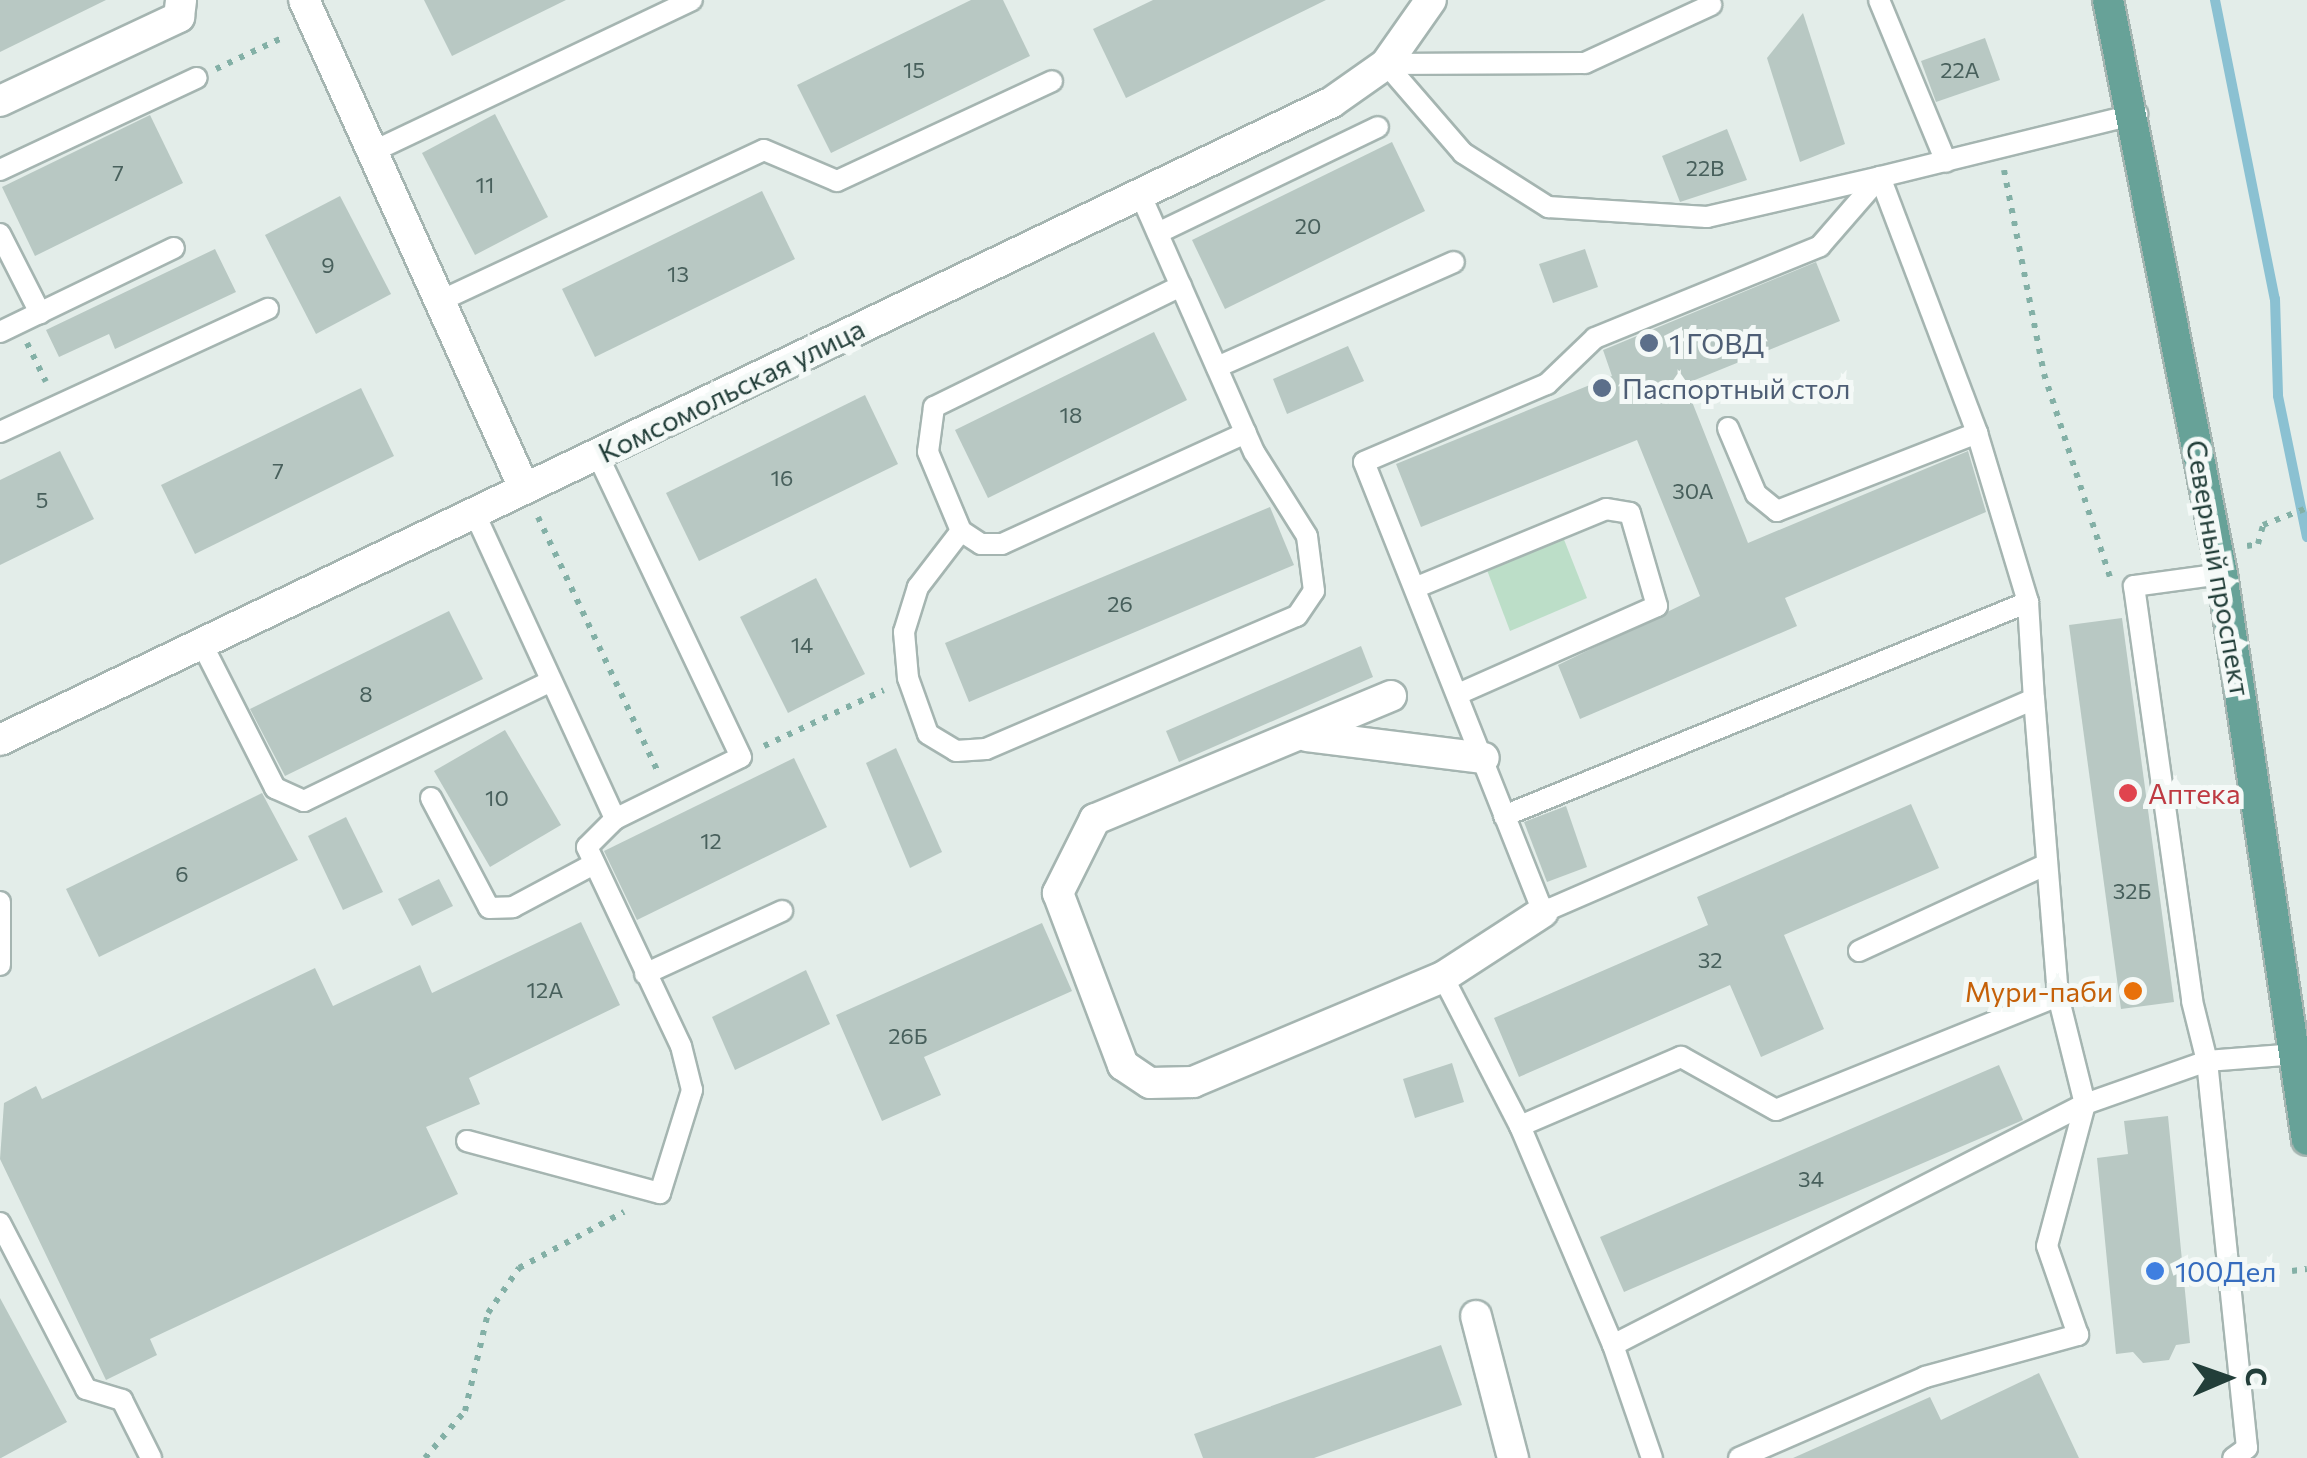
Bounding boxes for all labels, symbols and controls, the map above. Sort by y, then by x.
house number: 15 [903,57,925,83]
house number: 22А [1940,57,1980,83]
house number: 22В [1686,155,1724,181]
house number: 7 [112,160,124,186]
house number: 11 [476,172,494,198]
house number: 20 [1295,213,1321,239]
house number: 9 [321,252,335,278]
house number: 13 [667,261,689,287]
street label: Комсомольская улица [593,311,869,469]
place label: 1 ГОВД [1669,326,1764,360]
marker: 1 ГОВД [1638,332,1660,354]
place label: Паспортный стол [1622,371,1850,405]
marker: Паспортный стол [1591,377,1613,399]
house number: 18 [1060,402,1082,428]
street label: Северный проспект [2180,437,2258,699]
house number: 7 [272,458,284,484]
house number: 16 [771,465,793,491]
house number: 30А [1672,478,1714,504]
house number: 5 [36,487,48,513]
house number: 26 [1107,591,1133,617]
house number: 14 [791,632,813,658]
house number: 8 [359,681,373,707]
place label: Аптека [2148,776,2241,810]
marker: Аптека [2117,782,2139,804]
house number: 10 [485,785,509,811]
house number: 12 [700,828,722,854]
house number: 6 [175,861,189,887]
house number: 32Б [2113,878,2151,904]
house number: 32 [1698,947,1722,973]
place label: Мури-паби [1965,974,2113,1008]
house number: 12А [527,977,563,1003]
marker: Мури-паби [2122,980,2144,1002]
house number: 26Б [888,1023,928,1049]
house number: 34 [1798,1166,1824,1192]
place label: 100Дел [2175,1254,2276,1288]
marker: 100Дел [2144,1260,2166,1282]
north arrow [2177,1328,2277,1428]
text: С [2240,1367,2274,1387]

